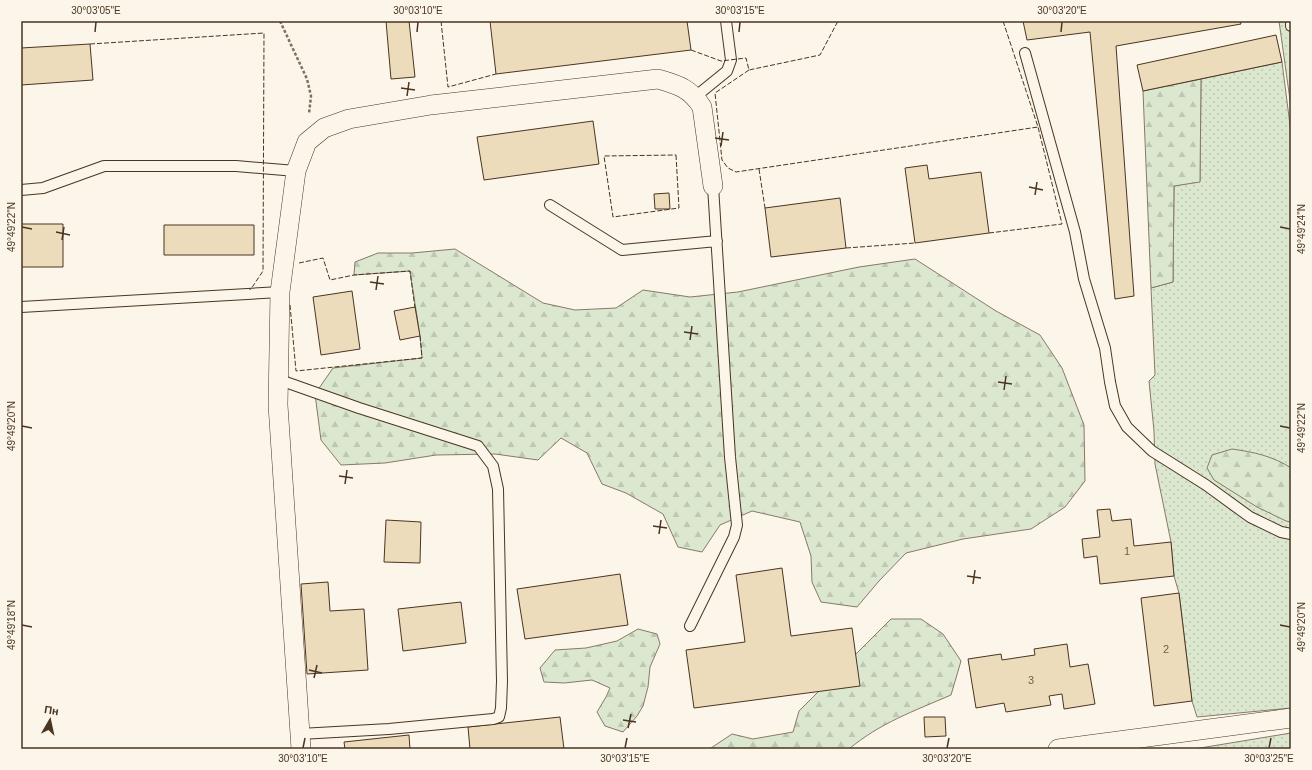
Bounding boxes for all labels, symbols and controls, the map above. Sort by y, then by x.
text: 30°03'05"E [71,5,121,16]
text: 30°03'10"E [393,5,443,16]
text: 30°03'15"E [715,5,765,16]
text: 30°03'20"E [1037,5,1087,16]
text: 49°49'22"N [6,202,17,252]
text: 49°49'24"N [1296,204,1307,254]
text: 49°49'20"N [6,401,17,451]
text: 49°49'22"N [1296,403,1307,453]
house number: 1 [1124,545,1130,557]
text: 49°49'18"N [6,600,17,650]
text: 49°49'20"N [1296,602,1307,652]
house number: 2 [1163,643,1169,655]
house number: 3 [1028,674,1034,686]
north arrow [30,700,70,740]
text: Пн [43,703,60,717]
text: 30°03'10"E [278,753,328,764]
text: 30°03'15"E [600,753,650,764]
text: 30°03'20"E [922,753,972,764]
text: 30°03'25"E [1244,753,1294,764]

